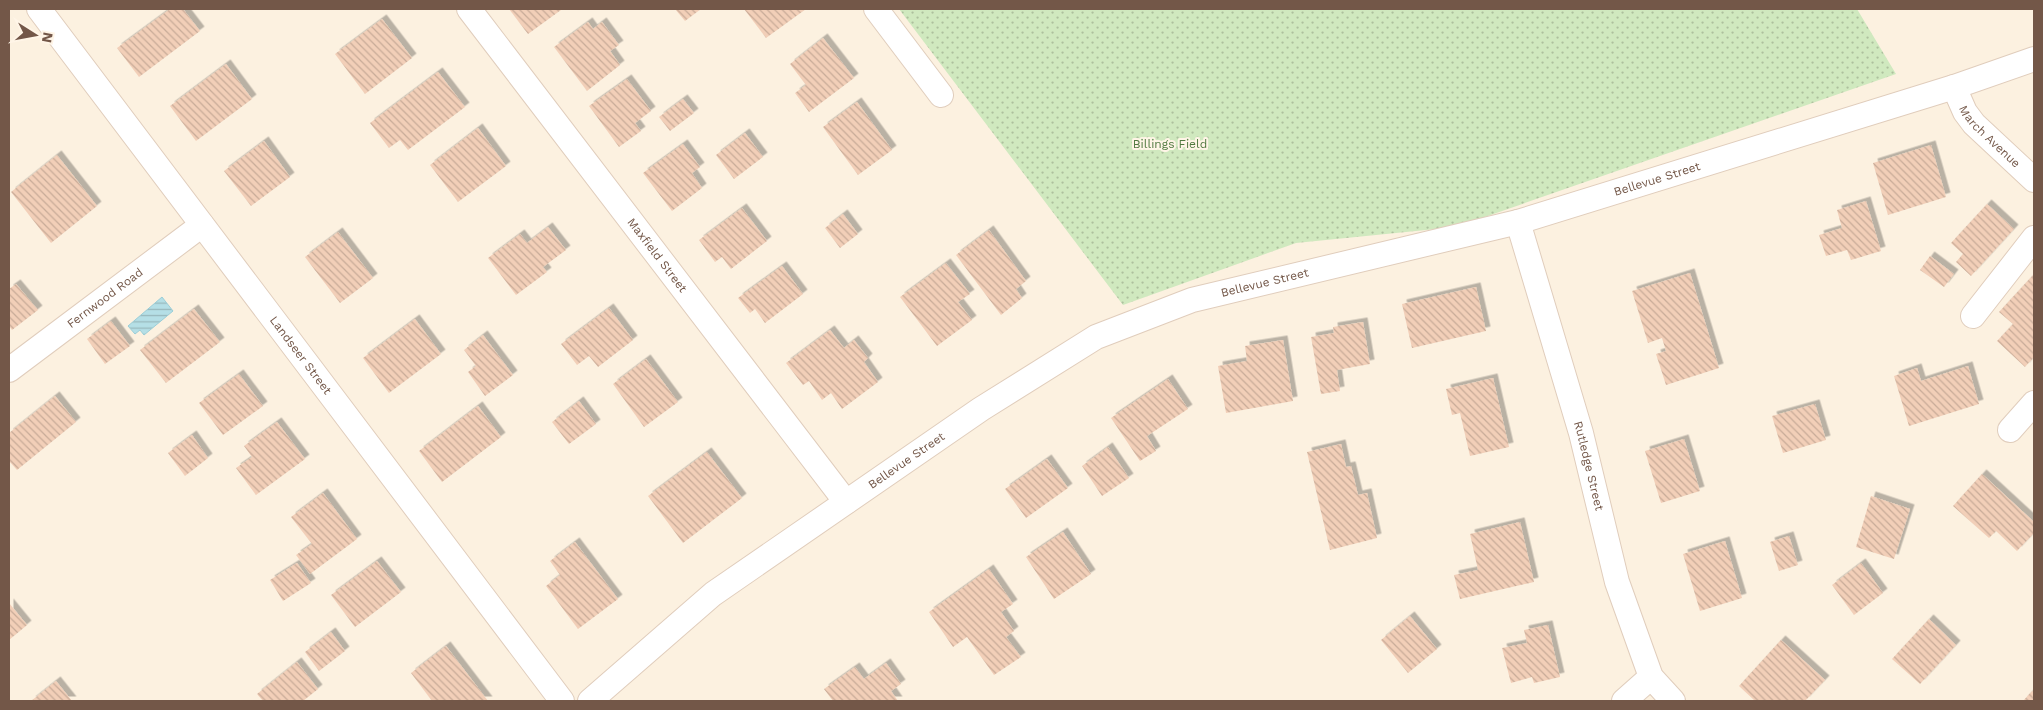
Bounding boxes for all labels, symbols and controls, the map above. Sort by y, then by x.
north arrow [10,10,60,60]
text: N [39,31,57,44]
street label: March Avenue [1956,103,2023,171]
park label: Billings Field [1133,137,1207,151]
street label: Bellevue Street [1612,159,1702,199]
street label: Maxfield Street [624,215,690,295]
street label: Fernwood Road [64,265,146,331]
street label: Bellevue Street [1219,265,1310,300]
street label: Landseer Street [267,314,335,397]
street label: Rutledge Street [1571,419,1607,512]
street label: Bellevue Street [865,429,947,492]

